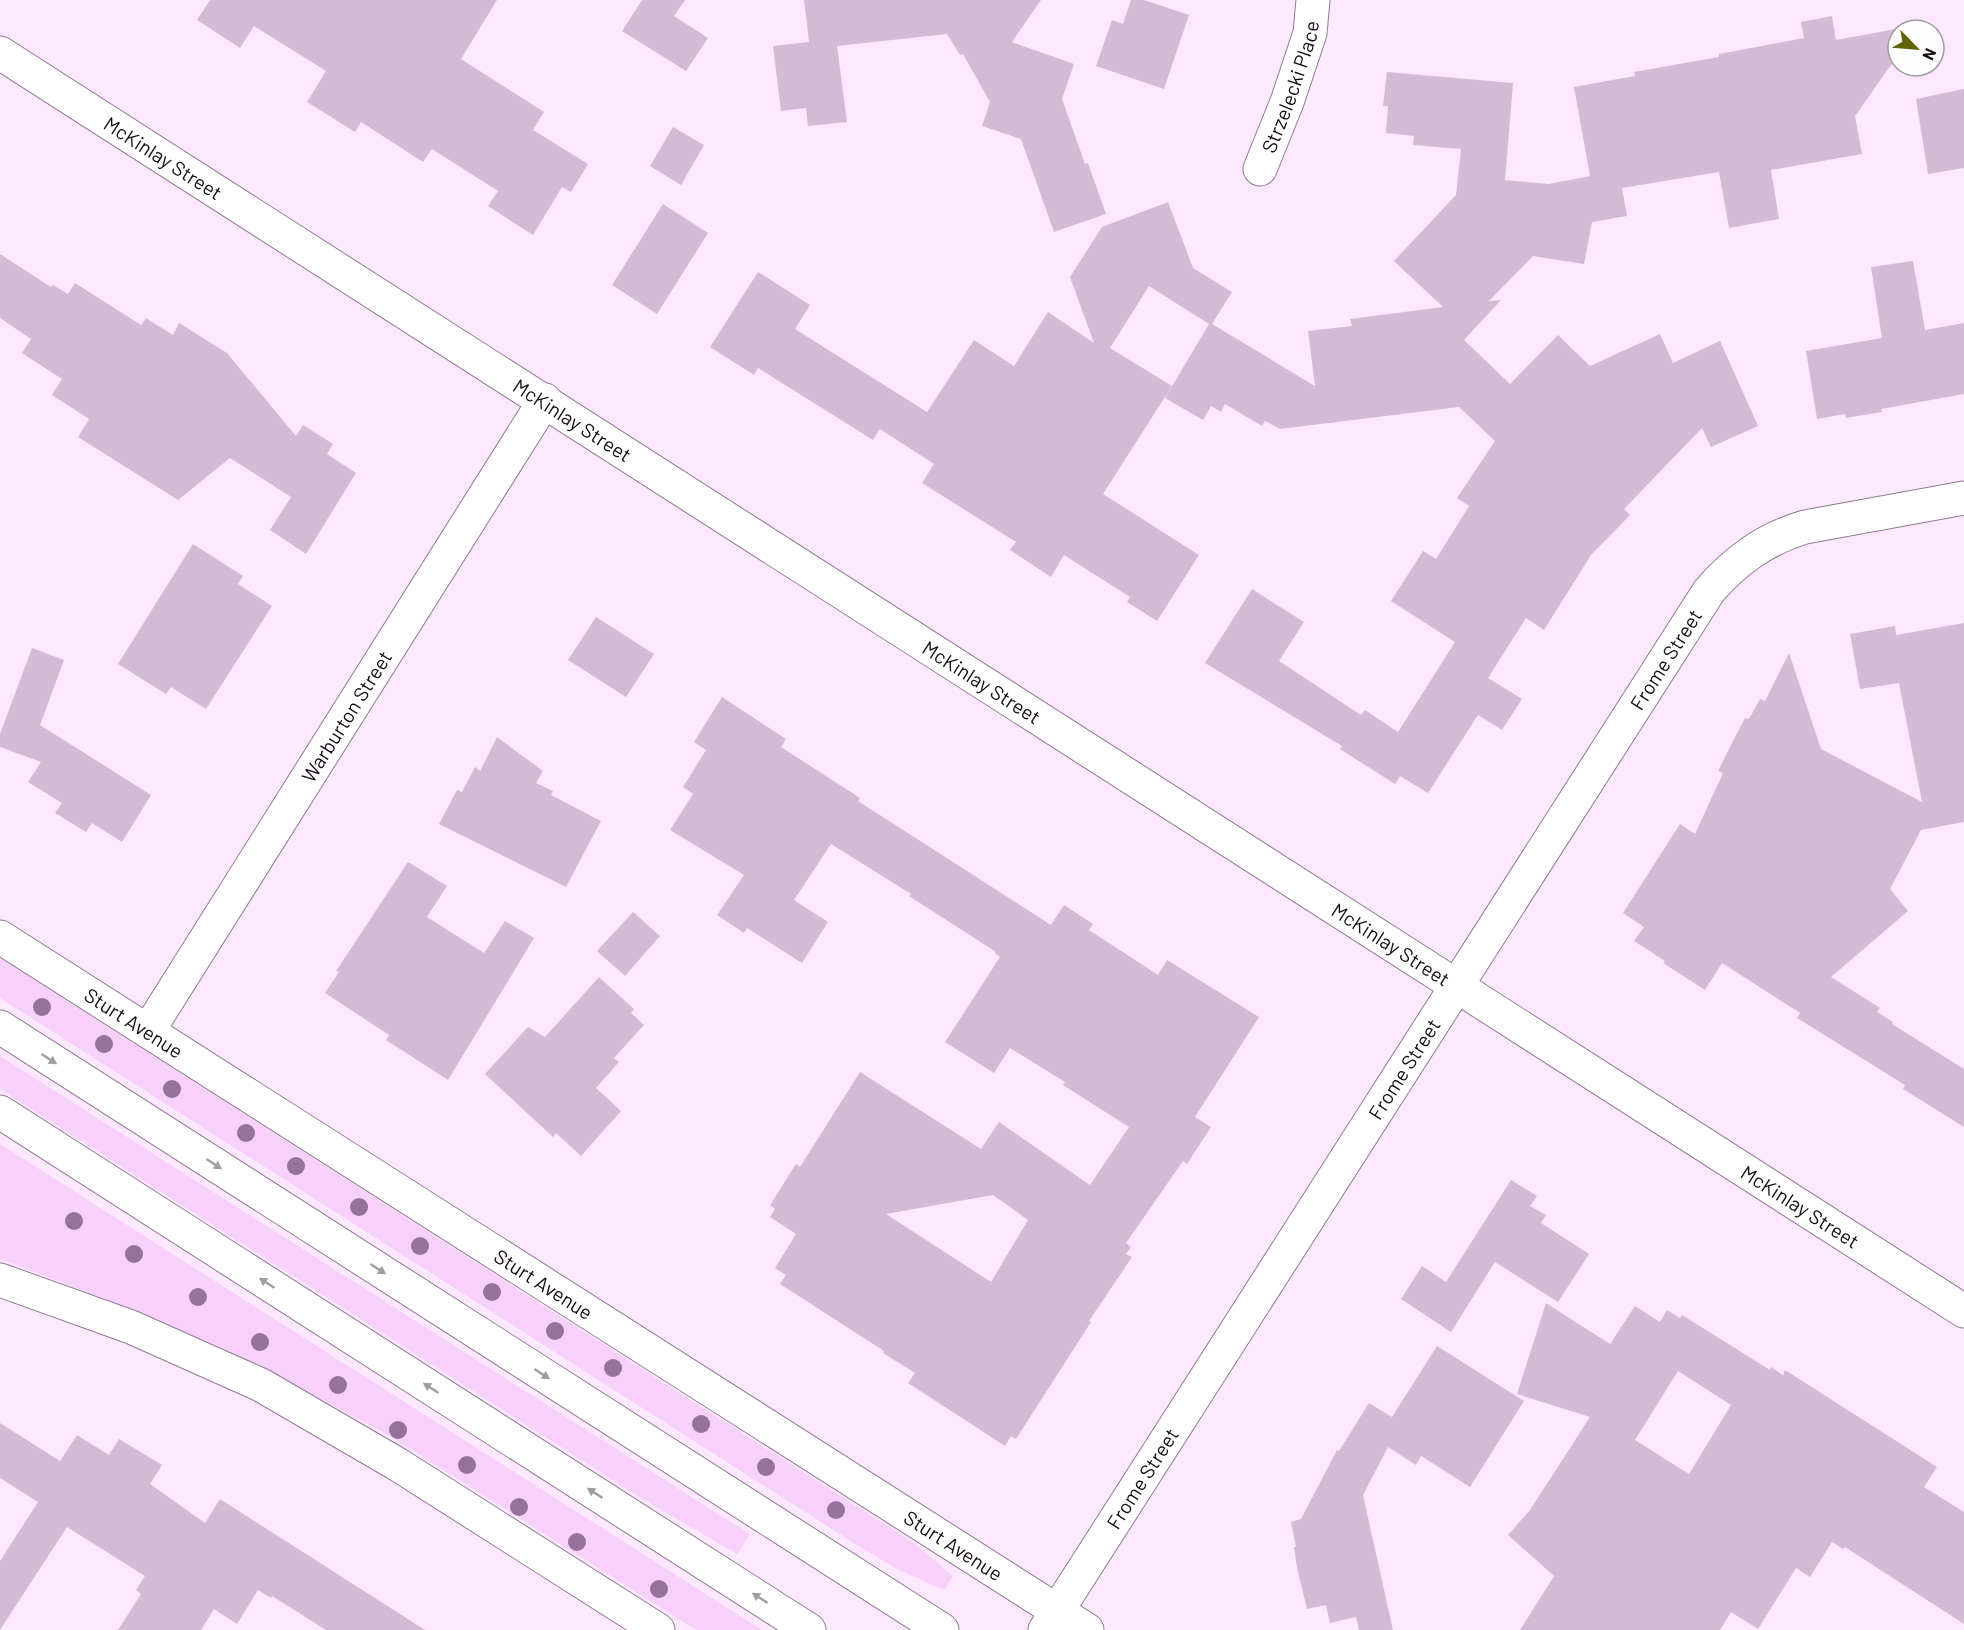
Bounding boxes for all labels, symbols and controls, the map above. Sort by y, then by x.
north arrow [1886,18,1946,78]
street label: Strzelecki Place [1256,20,1323,156]
text: N [1919,46,1941,63]
street label: McKinlay Street [100,111,227,204]
street label: McKinlay Street [509,373,636,466]
street label: Frome Street [1624,604,1706,714]
street label: McKinlay Street [918,635,1045,729]
street label: Warburton Street [296,646,396,786]
street label: McKinlay Street [1328,897,1455,991]
street label: Sturt Avenue [80,982,188,1063]
street label: Frome Street [1363,1014,1445,1124]
one-way arrow [41,1053,57,1064]
one-way arrow [205,1158,221,1170]
street label: McKinlay Street [1737,1160,1864,1253]
street label: Sturt Avenue [490,1243,598,1324]
one-way arrow [370,1263,386,1274]
one-way arrow [259,1278,275,1289]
one-way arrow [534,1368,550,1379]
one-way arrow [423,1383,439,1394]
street label: Frome Street [1101,1423,1183,1533]
one-way arrow [587,1488,604,1499]
street label: Sturt Avenue [900,1505,1007,1585]
one-way arrow [751,1593,768,1604]

